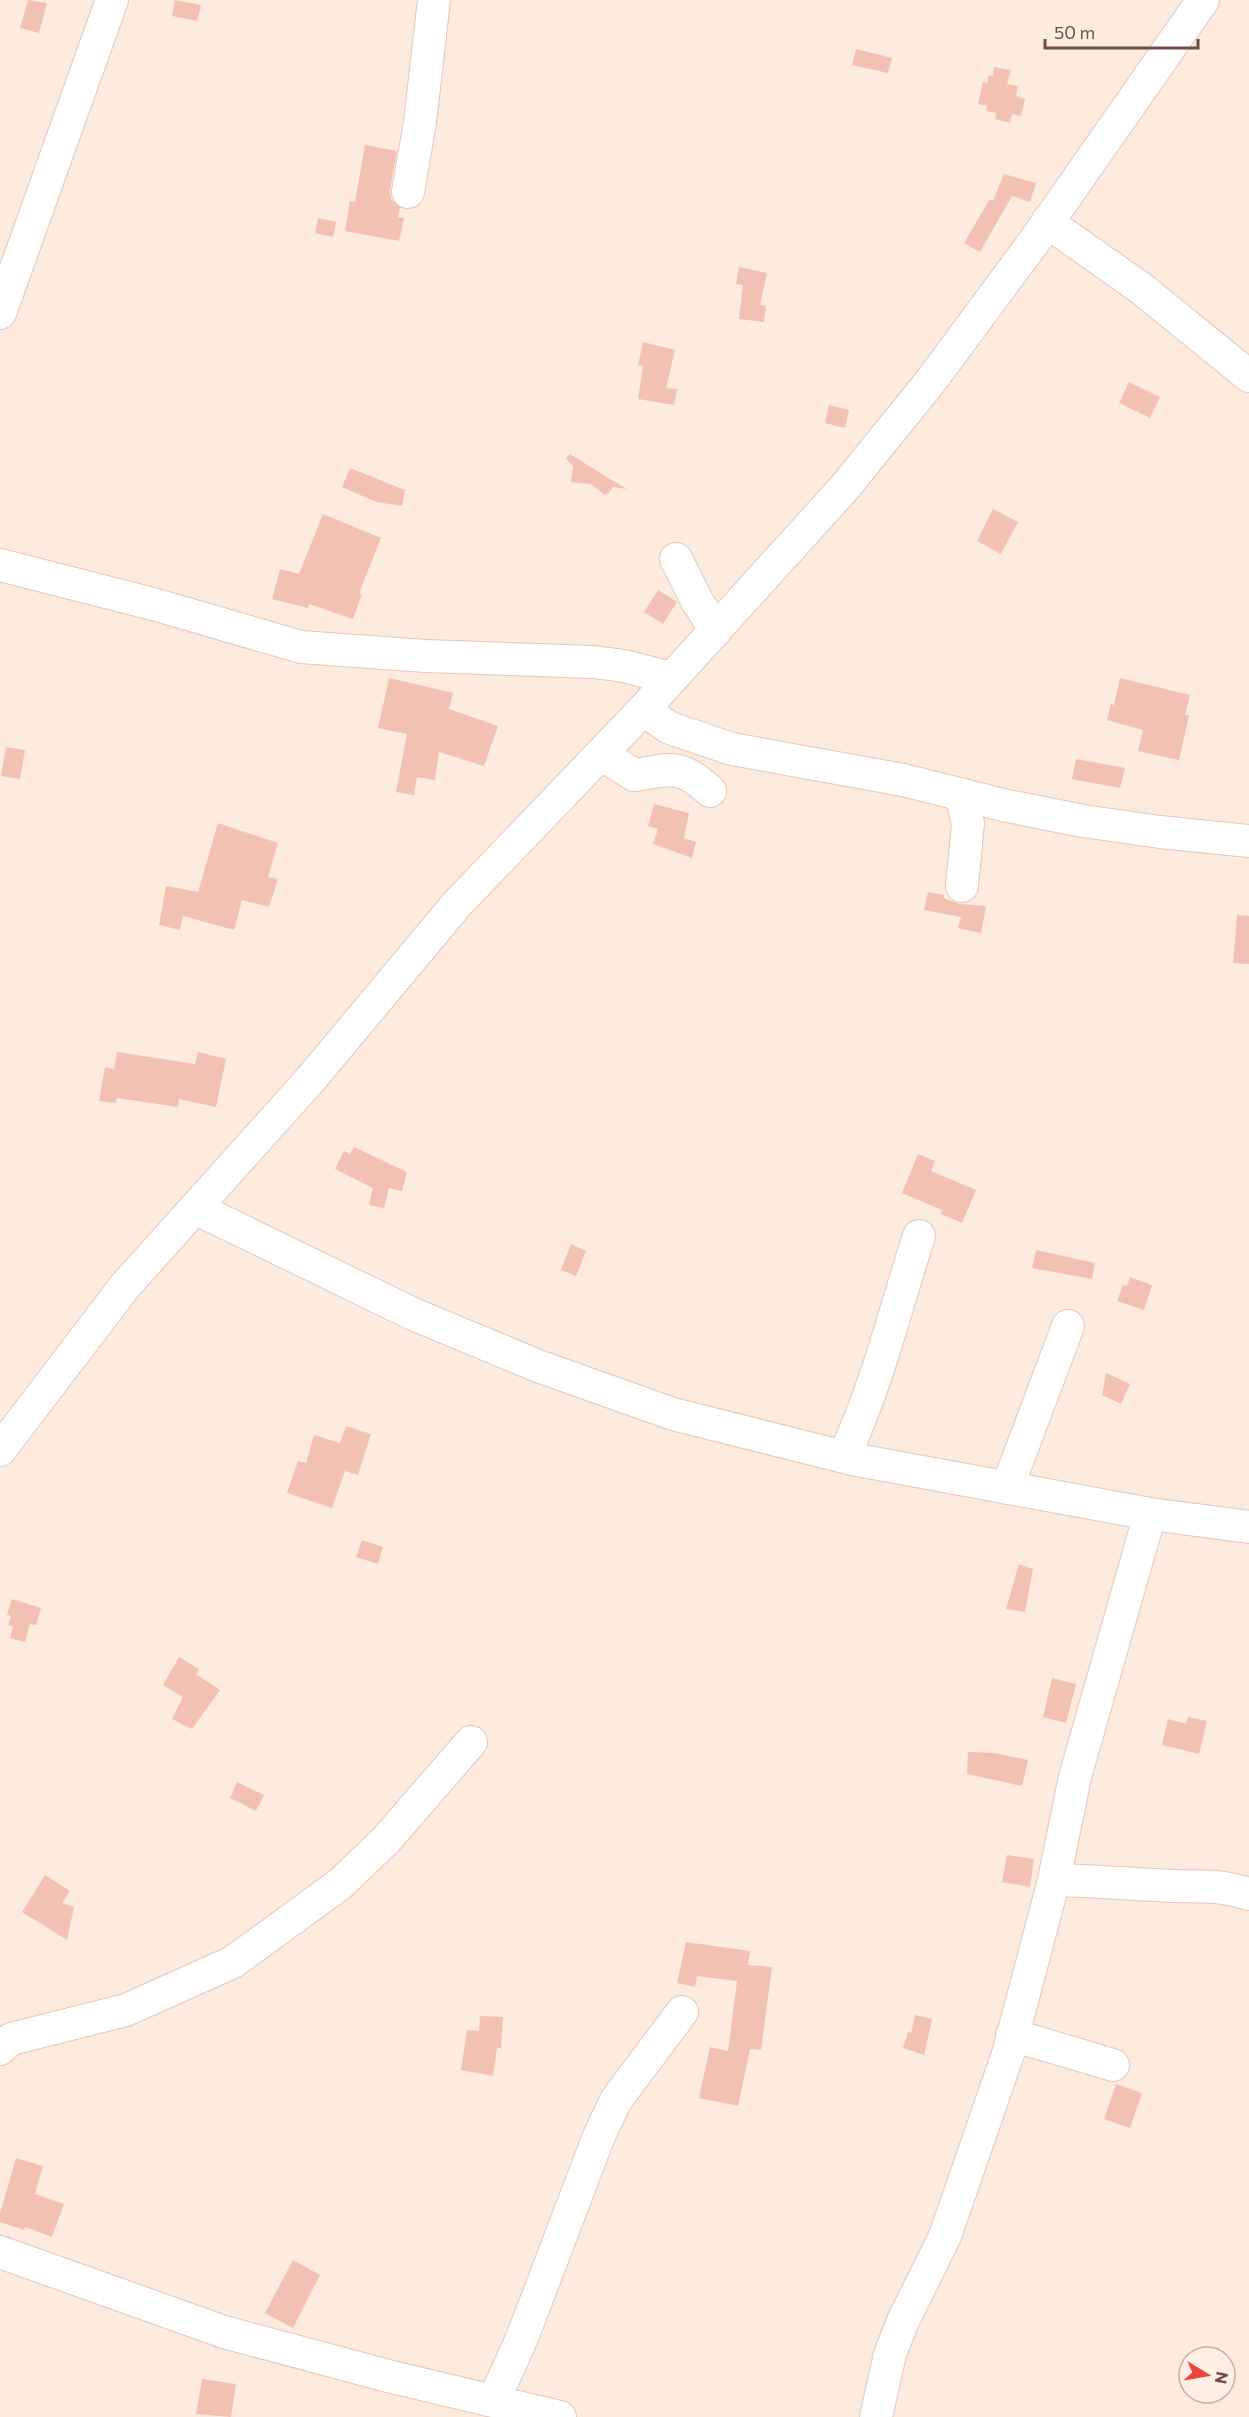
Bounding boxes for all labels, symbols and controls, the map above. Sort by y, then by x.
scale bar [1045,12,1198,50]
text: 50 m [1054,21,1095,43]
north arrow [1177,2345,1237,2405]
text: N [1212,2370,1233,2386]

